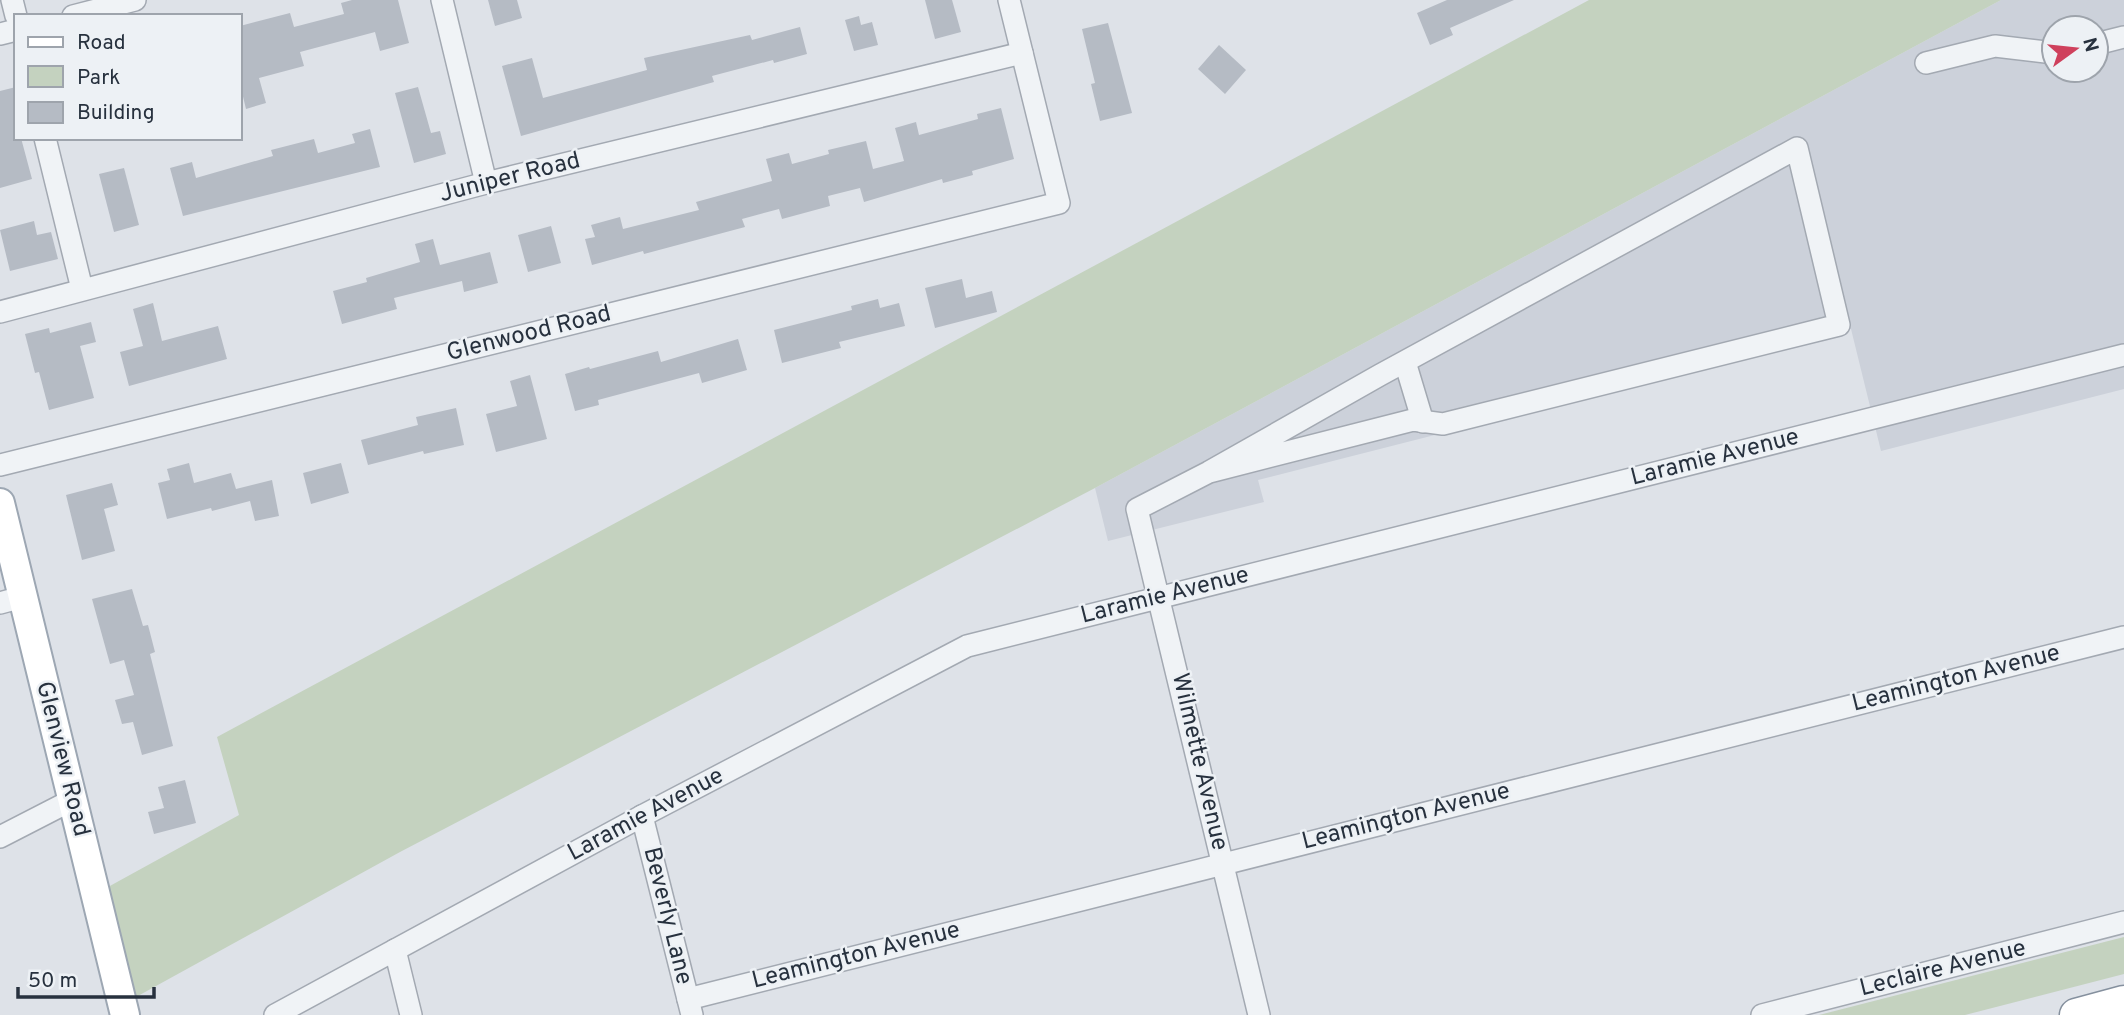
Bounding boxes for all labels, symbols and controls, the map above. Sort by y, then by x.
legend [14,14,242,140]
north arrow [2040,14,2110,84]
text: Road [77,30,126,57]
text: N [2076,35,2103,55]
text: Park [77,65,120,92]
text: Building [77,100,155,127]
street label: Juniper Road [436,146,584,210]
street label: Glenwood Road [444,299,614,369]
street label: Laramie Avenue [1628,423,1802,493]
street label: Laramie Avenue [1078,561,1252,631]
street label: Leamington Avenue [1849,639,2063,719]
street label: Wilmette Avenue [1164,670,1234,854]
street label: Glenview Road [28,678,96,840]
street label: Laramie Avenue [563,761,729,869]
street label: Leamington Avenue [1299,777,1513,857]
street label: Beverly Lane [635,844,699,988]
street label: Leamington Avenue [749,916,963,996]
street label: Leclaire Avenue [1857,934,2029,1004]
scale bar [18,956,154,1000]
text: 50 m [28,968,77,995]

